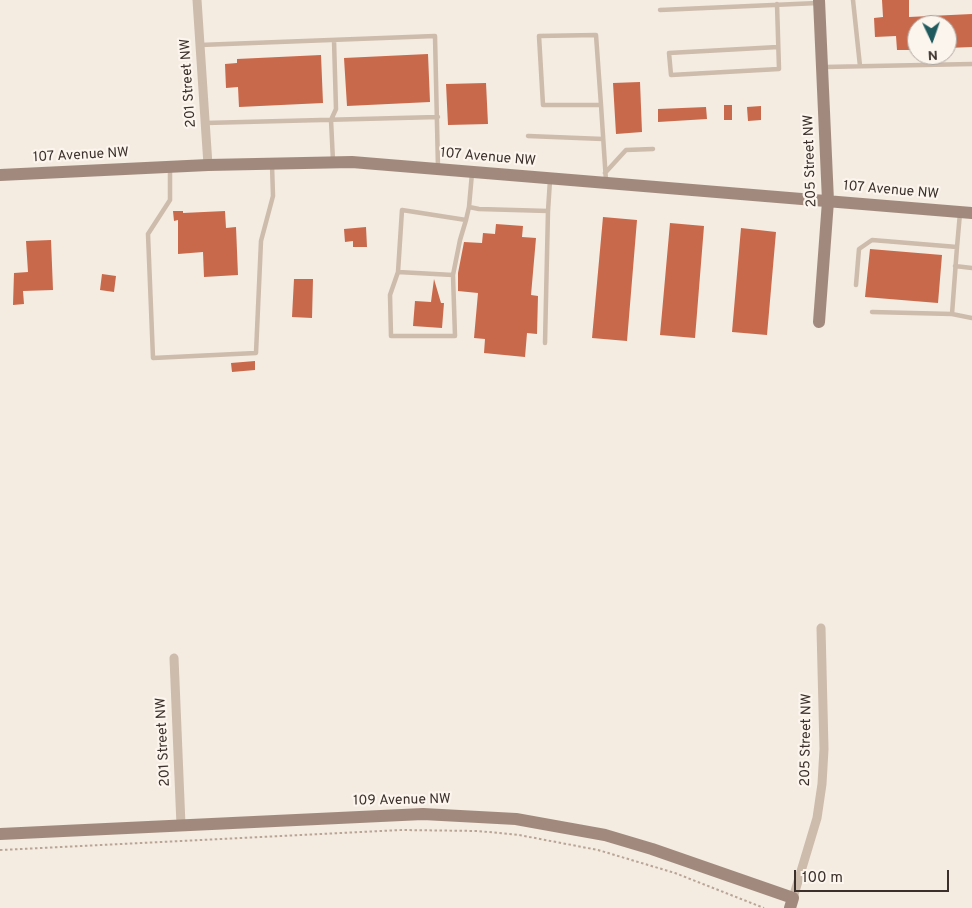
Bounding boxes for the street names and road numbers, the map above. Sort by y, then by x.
street label: 201 Street NW [178,38,200,128]
street label: 205 Street NW [801,114,821,208]
street label: 107 Avenue NW [33,145,129,167]
street label: 107 Avenue NW [439,145,537,171]
street label: 107 Avenue NW [842,178,940,204]
street label: 205 Street NW [798,693,816,787]
street label: 201 Street NW [153,697,175,787]
street label: 109 Avenue NW [353,792,451,810]

